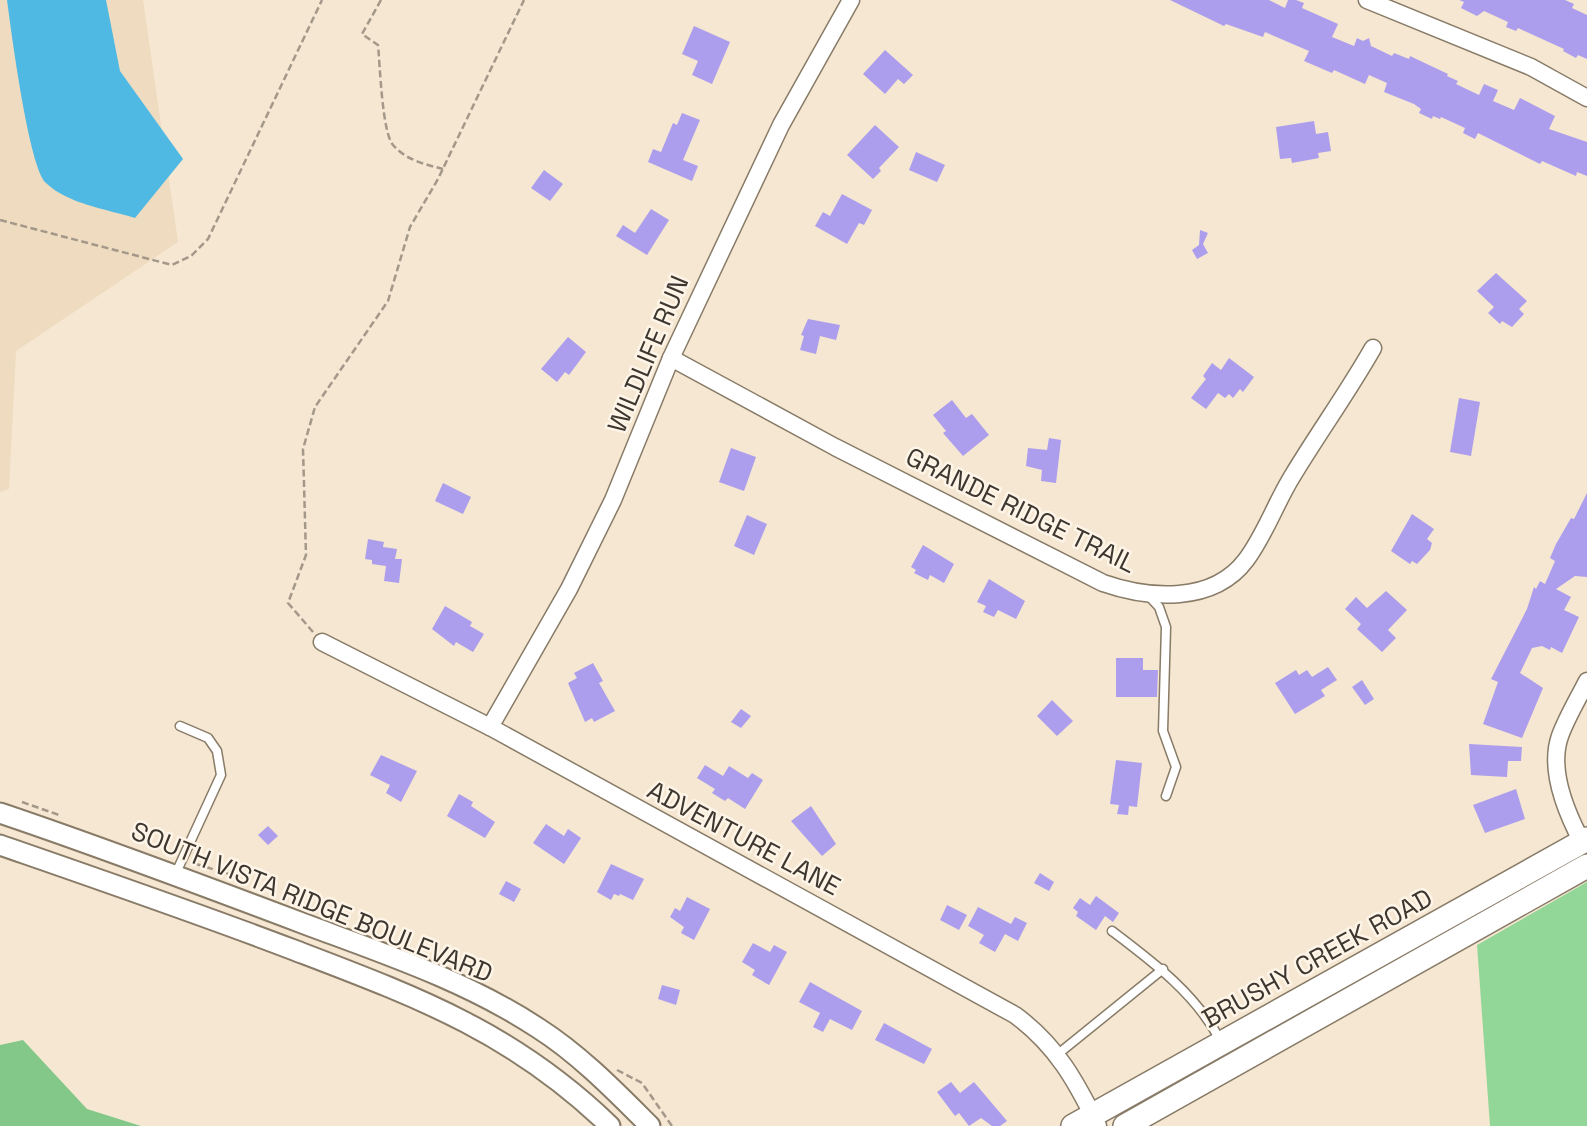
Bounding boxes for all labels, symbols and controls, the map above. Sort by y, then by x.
street label: WILDLIFE RUN [600,270,696,438]
street label: GRANDE RIDGE TRAIL [900,439,1142,581]
street label: ADVENTURE LANE [642,773,846,903]
street label: SOUTH VISTA RIDGE BOULEVARD [126,814,498,990]
street label: BRUSHY CREEK ROAD [1196,881,1438,1035]

